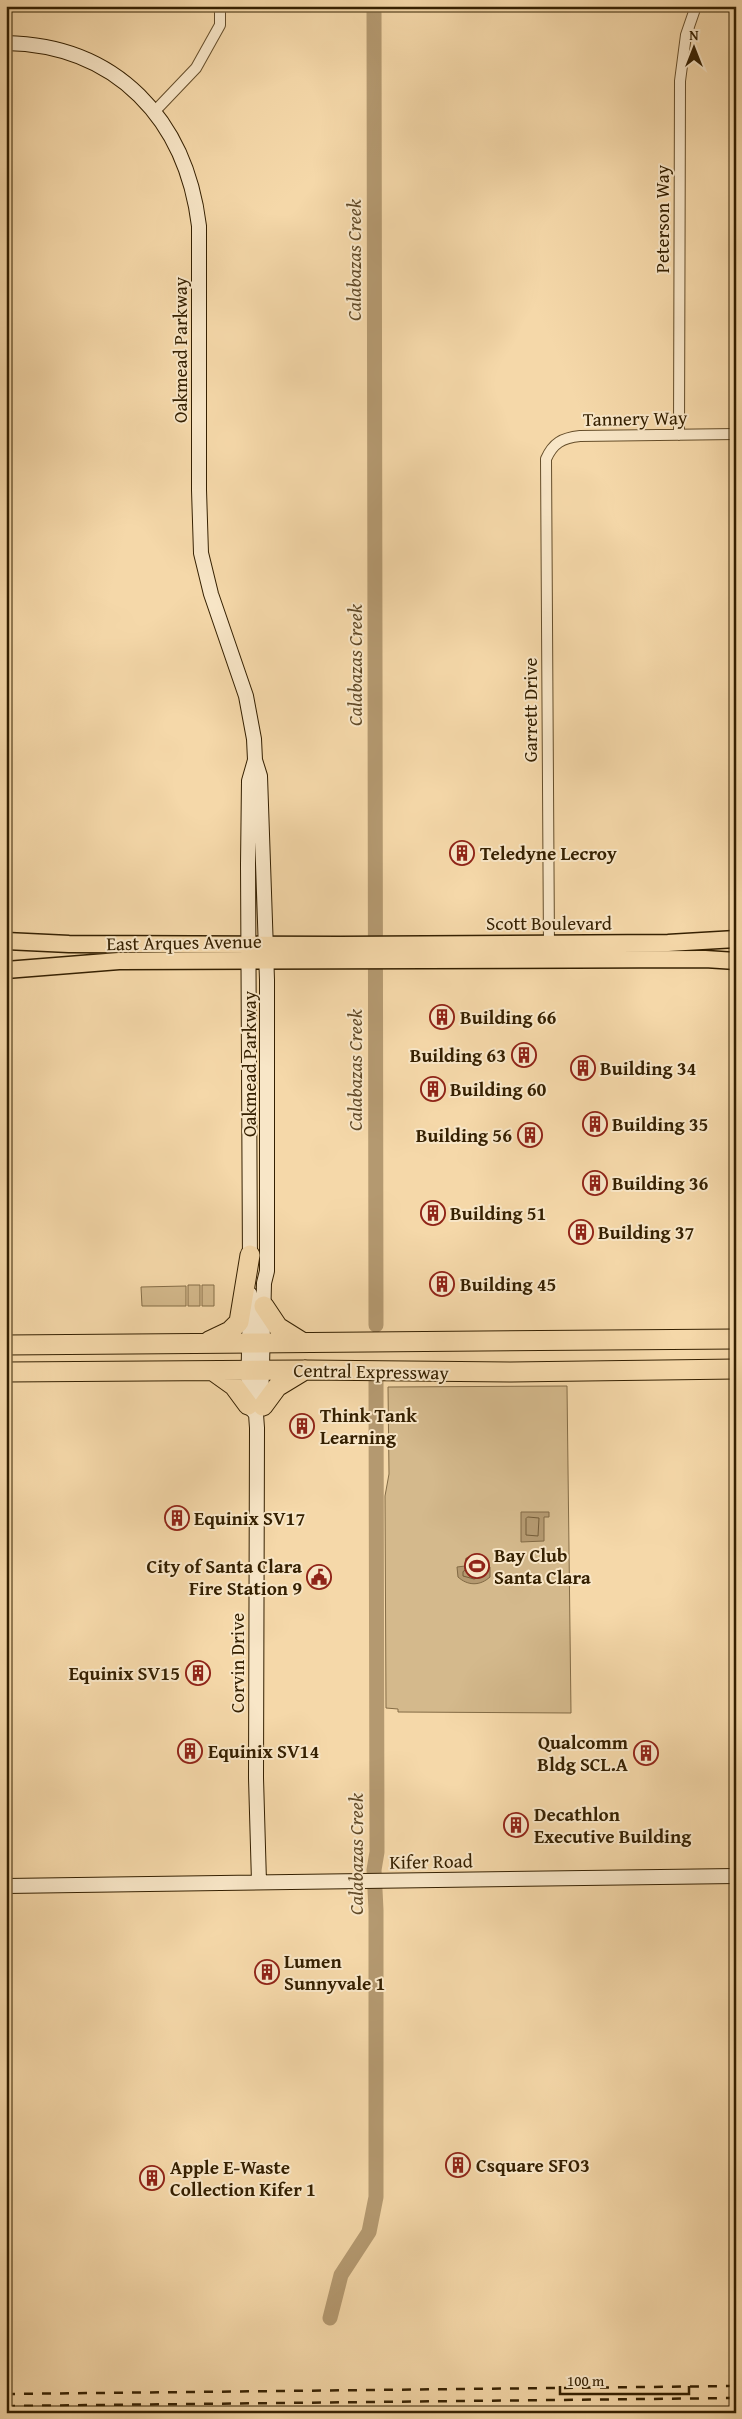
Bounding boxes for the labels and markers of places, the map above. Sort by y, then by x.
place label: Teledyne Lecroy [480,839,617,867]
building icon: Teledyne Lecroy [449,840,475,866]
place label: Building 66 [460,1003,556,1031]
building icon: Building 66 [429,1004,455,1030]
place label: Building 63 [410,1041,506,1069]
building icon: Building 63 [511,1042,537,1068]
place label: Building 34 [600,1054,696,1082]
building icon: Building 34 [570,1055,596,1081]
place label: Building 60 [450,1075,546,1103]
building icon: Building 60 [420,1076,446,1102]
place label: Building 35 [612,1110,708,1138]
building icon: Building 35 [582,1111,608,1137]
place label: Building 56 [416,1121,512,1149]
building icon: Building 56 [517,1122,543,1148]
place label: Building 36 [612,1169,708,1197]
building icon: Building 36 [582,1170,608,1196]
place label: Building 51 [450,1199,546,1227]
building icon: Building 51 [420,1200,446,1226]
place label: Building 37 [598,1218,694,1246]
building icon: Building 37 [568,1219,594,1245]
place label: Building 45 [460,1270,556,1298]
building icon: Building 45 [429,1271,455,1297]
place label: Think Tank Learning [320,1401,417,1451]
building icon: Think Tank Learning [289,1413,315,1439]
place label: Equinix SV17 [194,1504,305,1532]
building icon: Equinix SV17 [164,1505,190,1531]
place label: Bay Club Santa Clara [494,1541,591,1591]
place label: City of Santa Clara Fire Station 9 [147,1552,302,1602]
sports icon: Bay Club Santa Clara [464,1553,490,1579]
public building icon: City of Santa Clara Fire Station 9 [306,1564,332,1590]
place label: Equinix SV15 [69,1659,180,1687]
building icon: Equinix SV15 [185,1660,211,1686]
place label: Qualcomm Bldg SCL.A [537,1728,629,1778]
place label: Equinix SV14 [208,1737,319,1765]
building icon: Equinix SV14 [177,1738,203,1764]
building icon: Qualcomm Bldg SCL.A [633,1740,659,1766]
place label: Decathlon Executive Building [534,1800,692,1850]
building icon: Decathlon Executive Building [503,1812,529,1838]
place label: Lumen Sunnyvale 1 [284,1947,385,1997]
building icon: Lumen Sunnyvale 1 [254,1959,280,1985]
place label: Csquare SFO3 [476,2151,590,2179]
building icon: Csquare SFO3 [445,2152,471,2178]
place label: Apple E-Waste Collection Kifer 1 [170,2153,316,2203]
building icon: Apple E-Waste Collection Kifer 1 [139,2165,165,2191]

